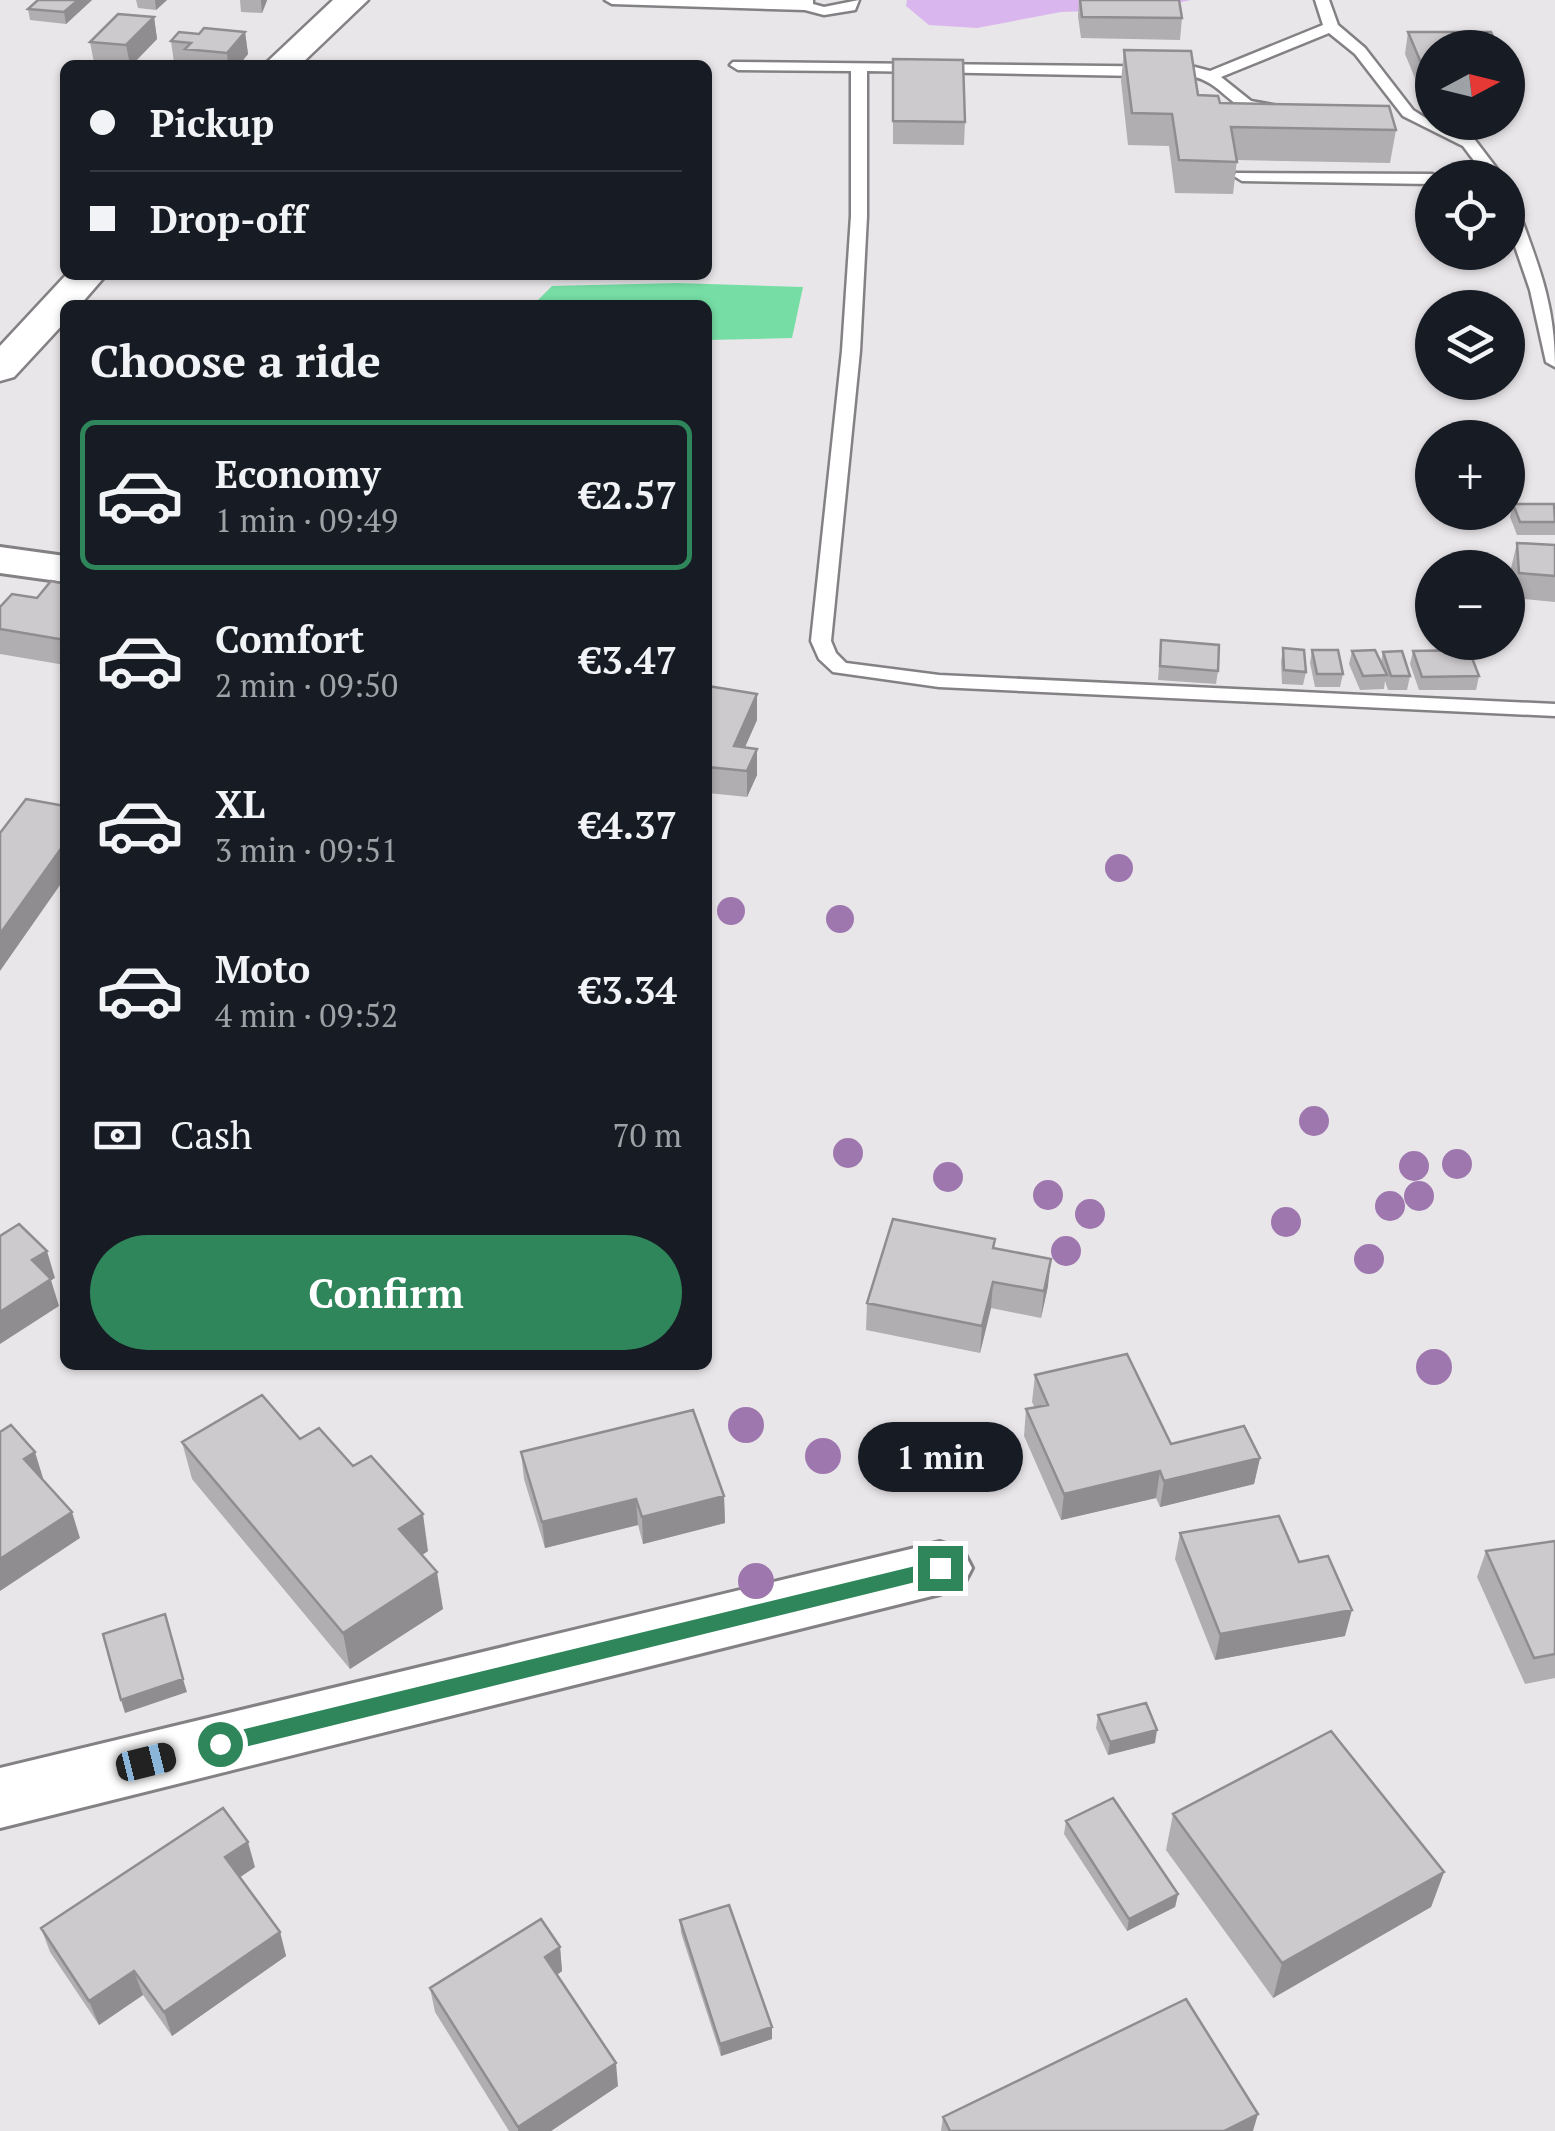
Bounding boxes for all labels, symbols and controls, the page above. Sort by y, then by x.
north arrow [1415,30,1525,140]
map controls [1415,30,1525,660]
text: Pickup [150,98,274,148]
button: locate [1415,160,1525,270]
text: Drop-off [150,194,307,244]
button: layers [1415,290,1525,400]
text: Choose a ride [90,330,381,390]
button: + [1415,420,1525,530]
text: Economy [215,449,381,499]
icon: car [95,450,185,540]
text: €2.57 [580,470,677,520]
text: 1 min · 09:49 [215,499,398,541]
button: − [1415,550,1525,660]
text: Comfort [215,614,364,664]
icon: car [95,615,185,705]
text: €3.47 [580,635,677,685]
text: 2 min · 09:50 [215,664,398,706]
text: XL [215,779,265,829]
icon: car [95,780,185,870]
text: €4.37 [580,800,677,850]
text: 3 min · 09:51 [215,829,398,871]
text: Moto [215,944,310,994]
icon: car [95,945,185,1035]
text: €3.34 [580,965,677,1015]
text: 4 min · 09:52 [215,994,398,1036]
icon: cash [90,1108,145,1163]
text: Cash [170,1110,252,1160]
text: 70 m [612,1114,682,1156]
button: Confirm [90,1235,682,1350]
callout: 1 min [858,1423,1022,1493]
text: 1 min [897,1436,984,1478]
route end [918,1546,963,1591]
route start [198,1722,243,1767]
car [113,1740,179,1784]

